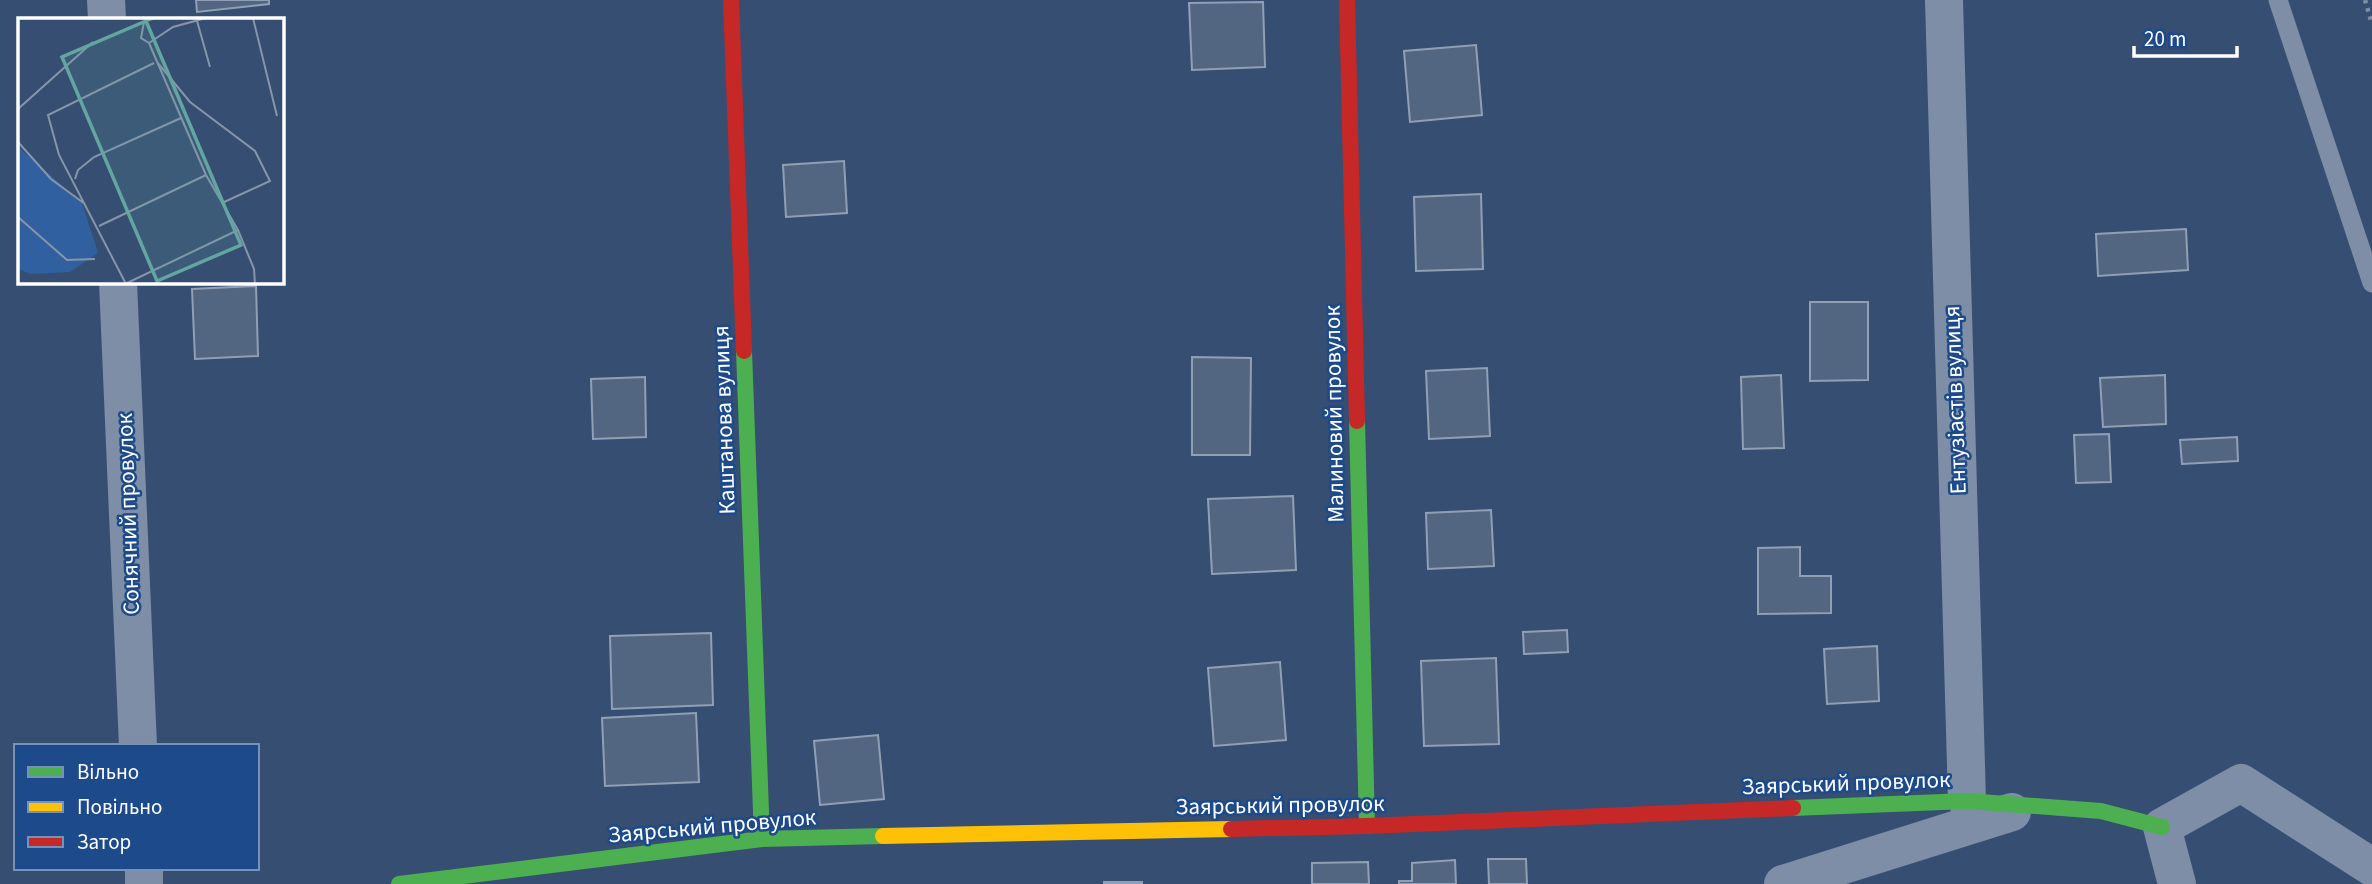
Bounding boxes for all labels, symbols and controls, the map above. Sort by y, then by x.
scale bar [2134,14,2237,58]
inset map [18,18,284,284]
text: 20 m [2144,24,2186,54]
street label: Малиновий провулок [1316,304,1352,523]
street label: Ентузіастів вулиця [1935,305,1975,495]
street label: Каштанова вулиця [704,325,744,515]
street label: Сонячний провулок [108,412,148,615]
legend [14,744,259,870]
text: Вільно [77,757,139,787]
street label: Заярський провулок [1741,763,1952,803]
street label: Заярський провулок [1175,787,1385,823]
text: Повільно [77,792,162,822]
street label: Заярський провулок [607,800,818,852]
text: Затор [77,827,131,857]

